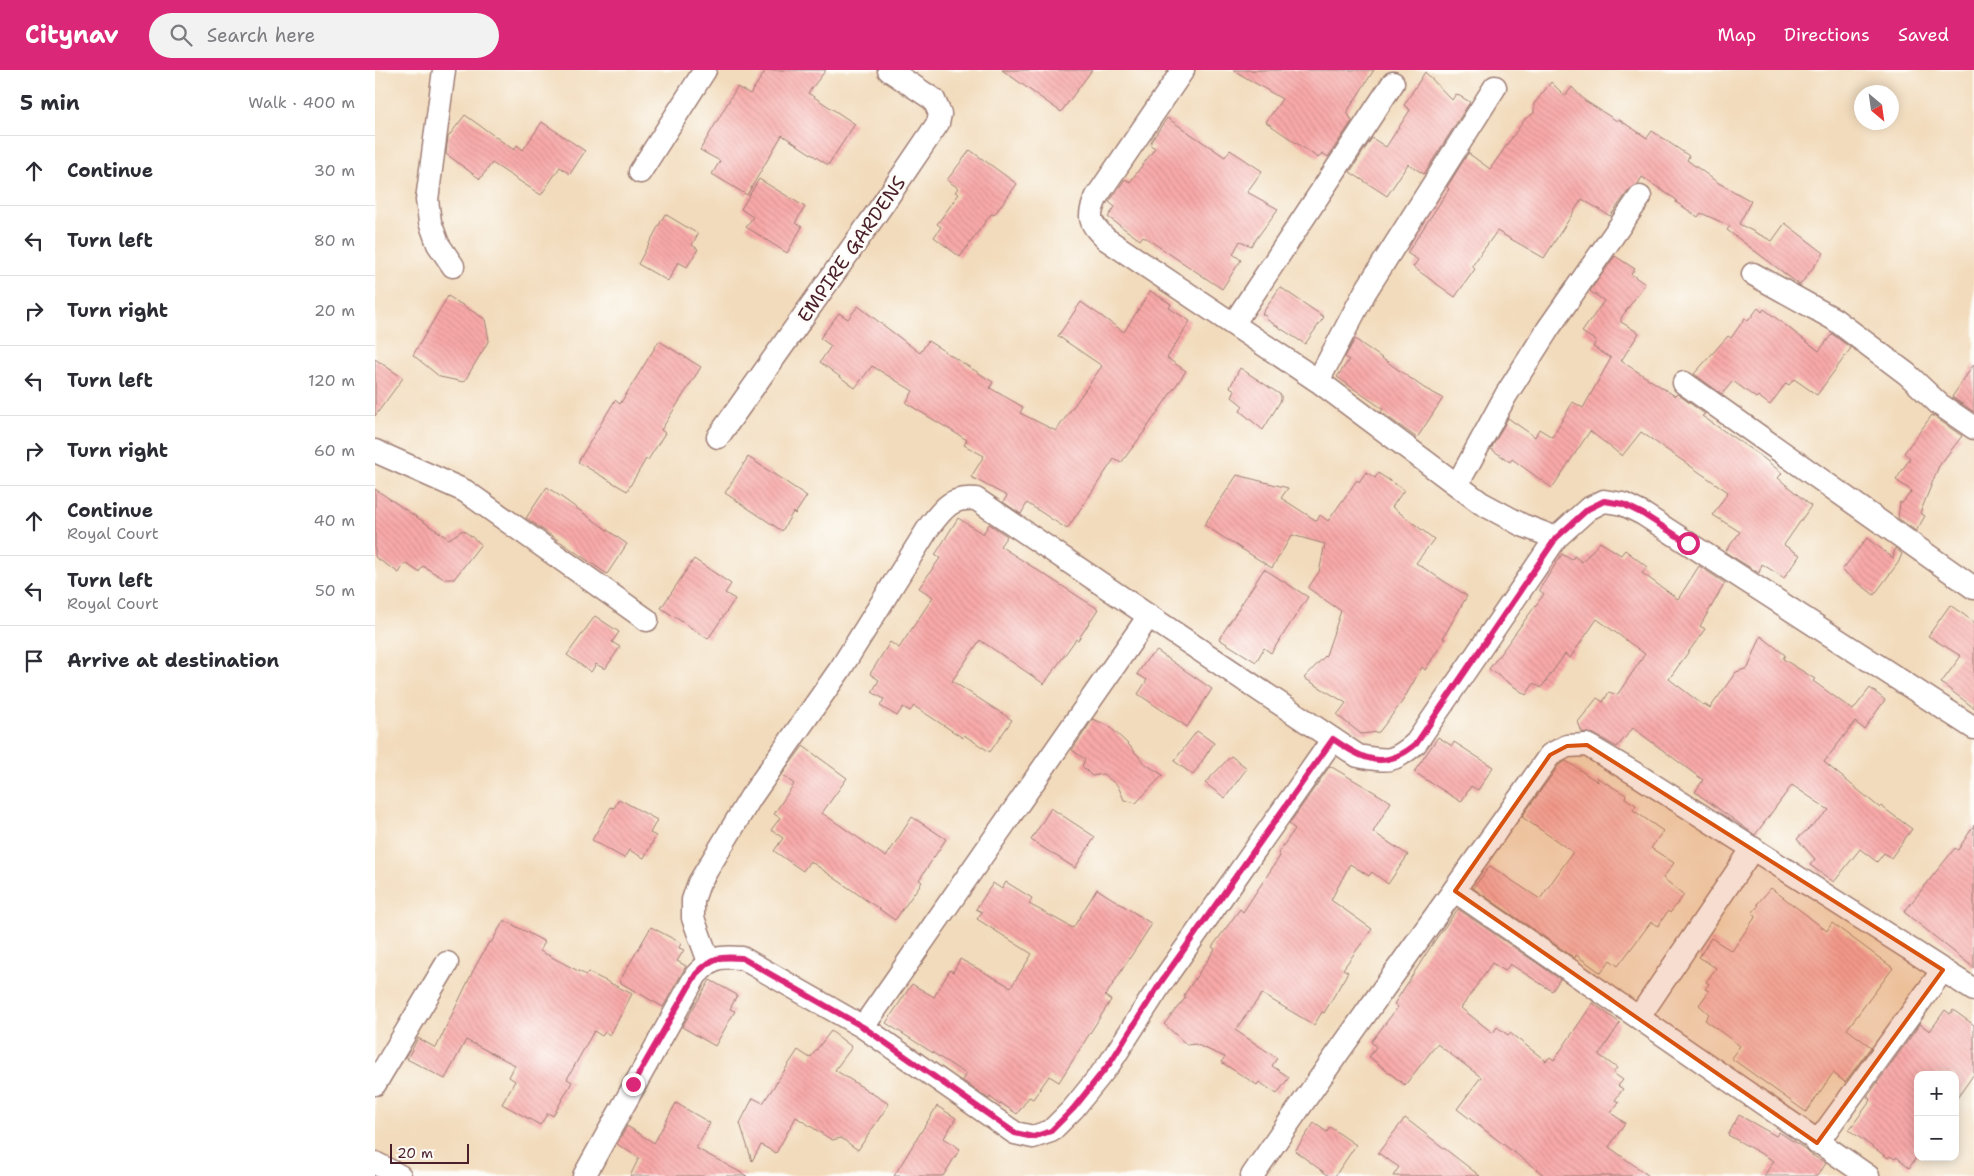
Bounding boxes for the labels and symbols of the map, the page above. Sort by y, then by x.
north arrow [1854,85,1899,130]
street label: EMPIRE GARDENS [792,171,911,327]
route start [1677,532,1700,555]
route end [622,1073,645,1096]
scale bar [390,1141,469,1164]

